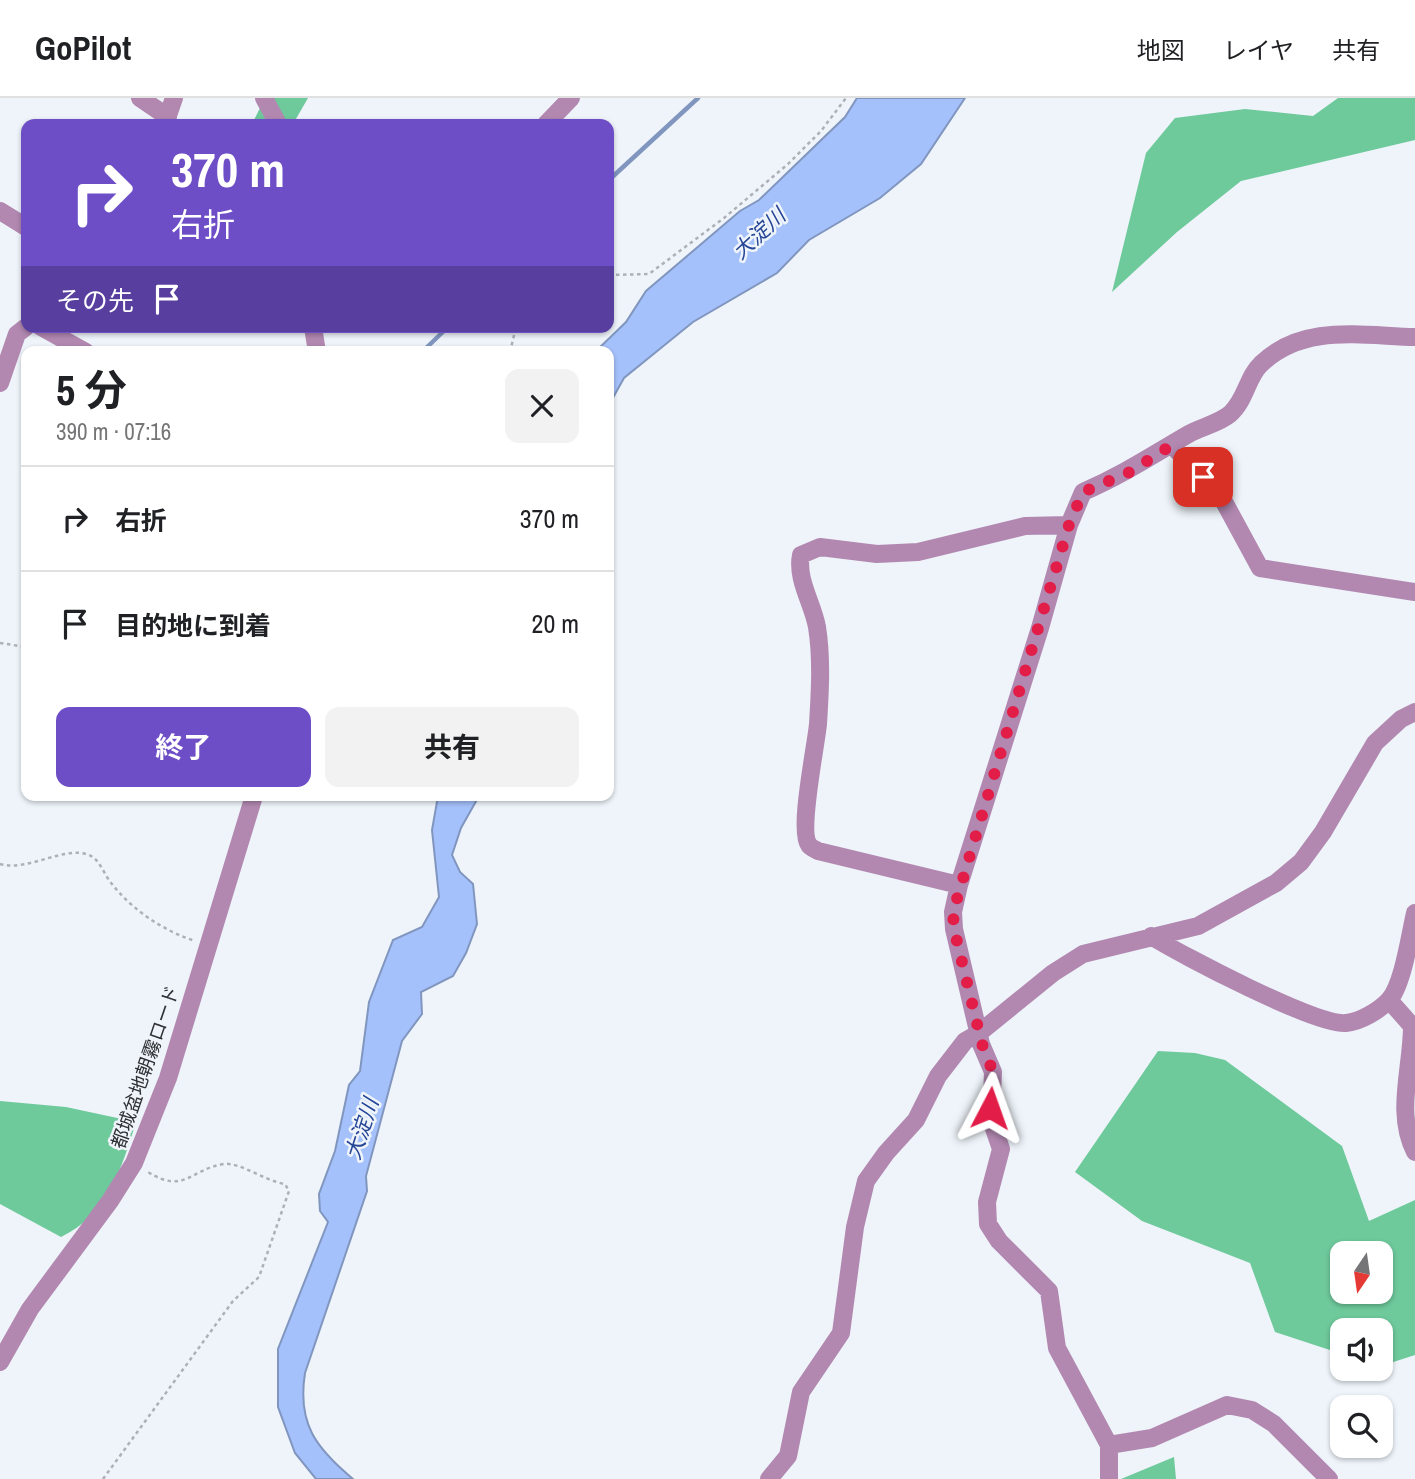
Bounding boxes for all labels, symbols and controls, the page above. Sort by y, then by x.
text: GoPilot [35,26,131,70]
text: 地図 [1137,34,1185,66]
text: レイヤ [1223,34,1294,66]
text: 共有 [1332,34,1380,66]
text: 370 m [171,136,285,202]
icon: right [56,147,147,238]
water label: 大淀川 [726,200,793,266]
text: 右折 [171,203,235,246]
icon: arrive [148,280,186,318]
text: その先 [56,283,134,318]
text: 5 分 [56,362,127,418]
button: close [505,369,579,443]
text: 390 m · 07:16 [56,416,171,447]
pin [1173,447,1233,507]
icon: arrive [1184,458,1222,496]
icon: right [56,500,94,538]
text: 370 m [520,501,579,536]
text: 右折 [115,503,167,538]
icon: arrive [56,605,94,643]
text: 20 m [532,606,579,641]
text: 目的地に到着 [115,608,271,643]
button: 終了 [56,707,311,787]
button: 共有 [325,707,579,787]
street label: 都城盆地朝霧ロード [105,982,185,1152]
position arrow [953,1071,1027,1145]
water label: 大淀川 [338,1093,386,1163]
north arrow [1330,1241,1393,1304]
map controls [1330,1241,1393,1458]
button: sound [1330,1318,1393,1381]
button: search [1330,1395,1393,1458]

